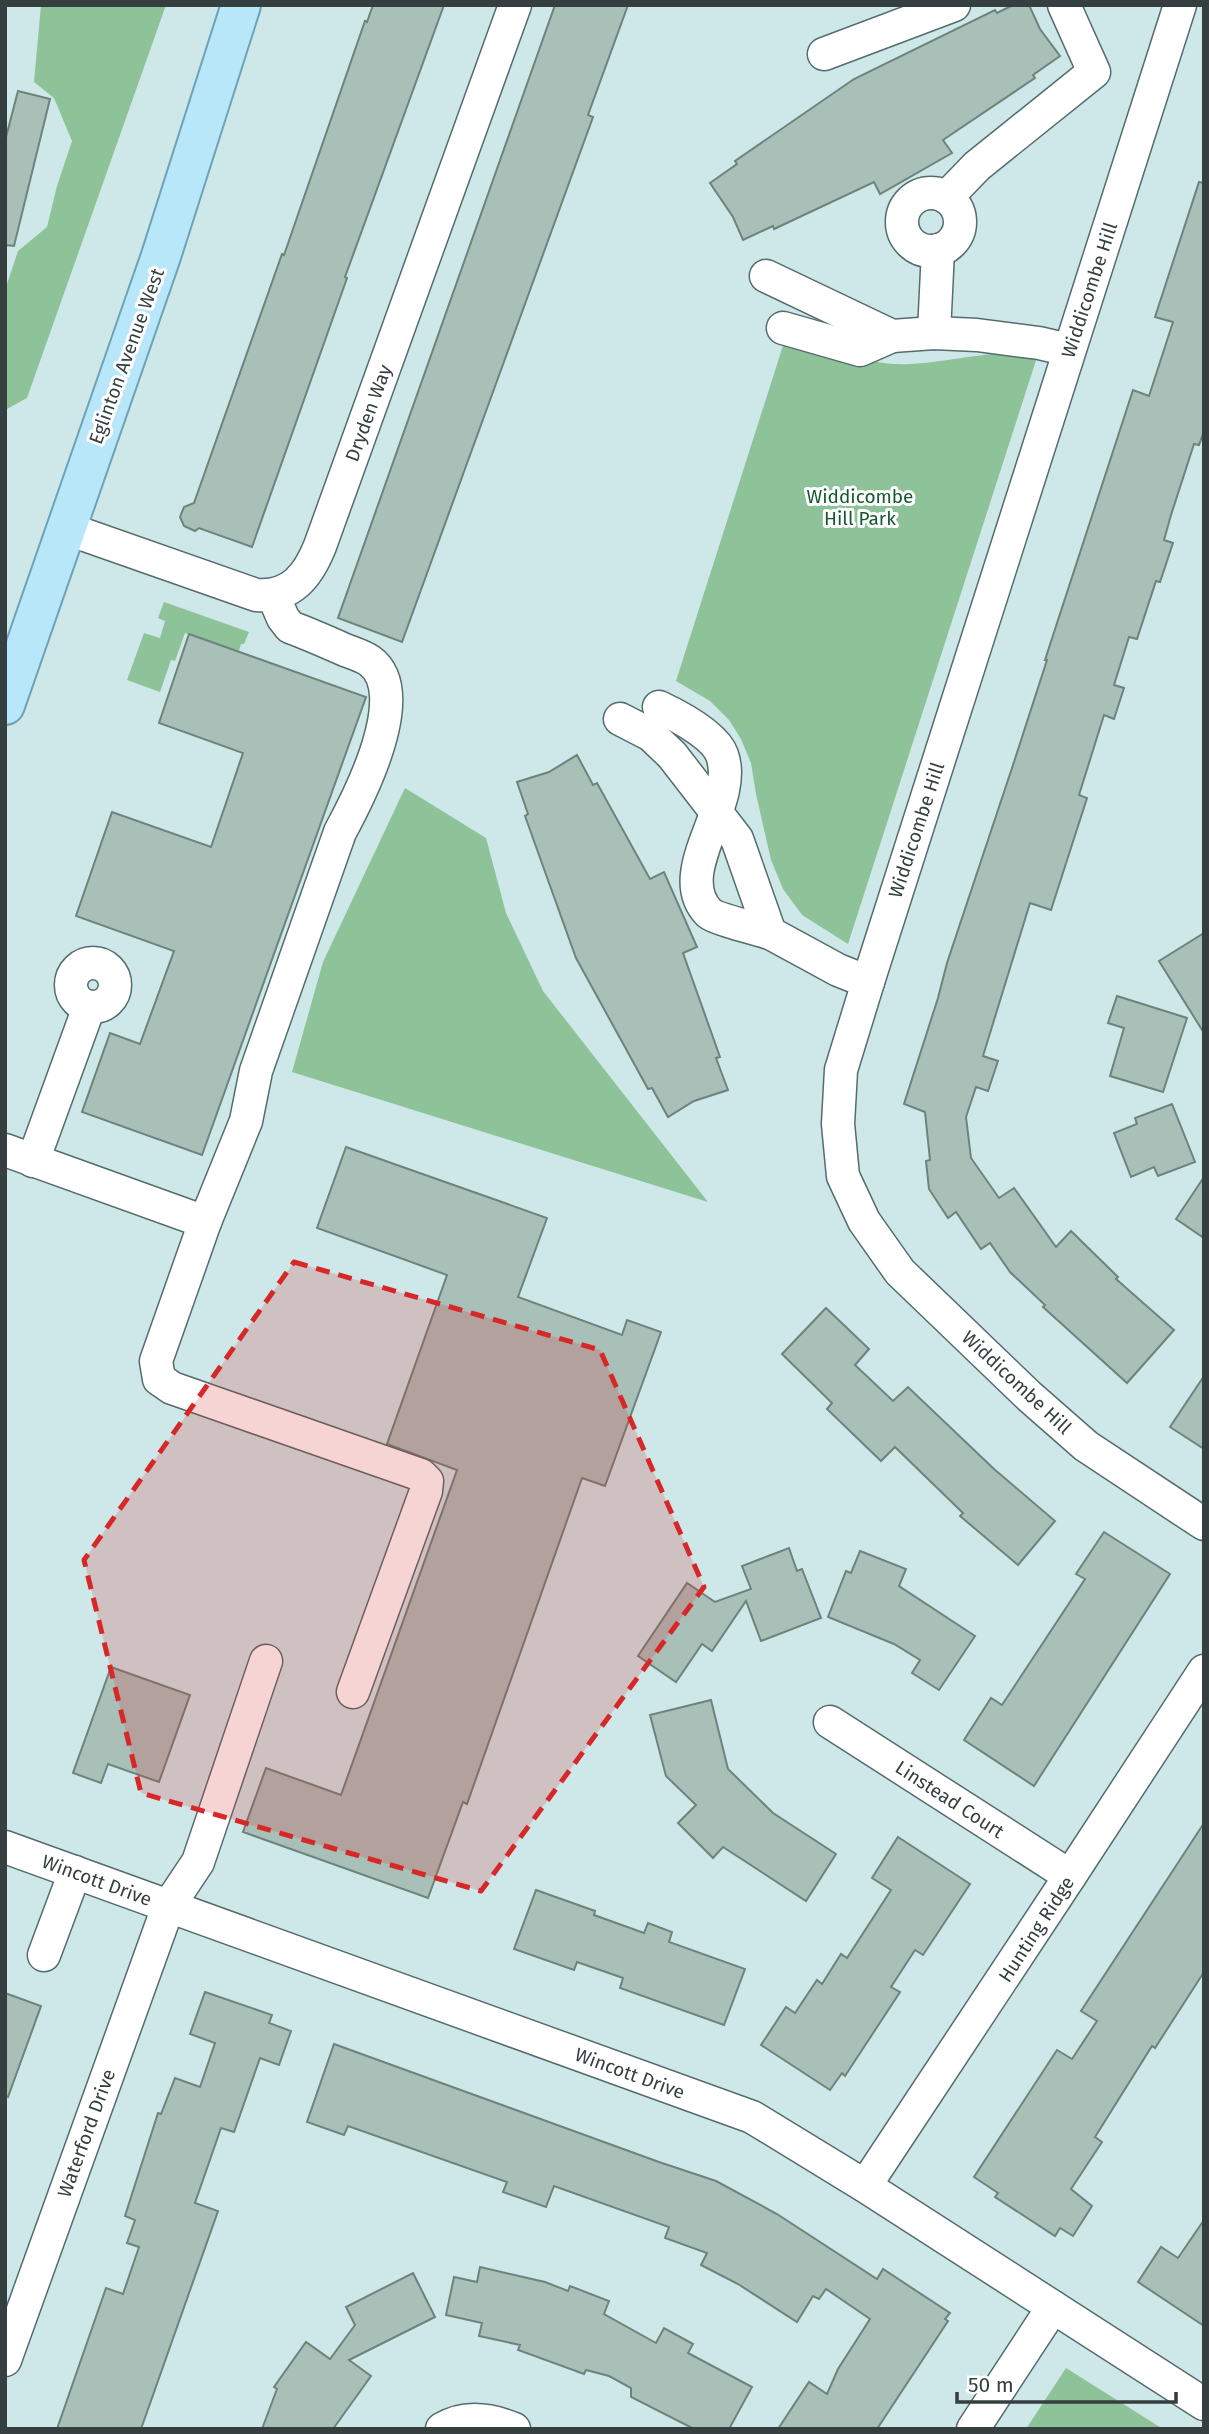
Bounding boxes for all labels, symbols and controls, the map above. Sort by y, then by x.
street label: Widdicombe Hill [1057,219,1122,361]
street label: Eglinton Avenue West [84,265,169,447]
street label: Dryden Way [340,361,397,465]
park label: Widdicombe Hill Park [807,485,913,530]
street label: Widdicombe Hill [884,759,949,901]
street label: Widdicombe Hill [957,1326,1076,1439]
street label: Linstead Court [891,1756,1008,1843]
street label: Wincott Drive [39,1850,155,1911]
street label: Hunting Ridge [994,1872,1079,1986]
street label: Wincott Drive [572,2043,688,2104]
street label: Waterford Drive [53,2066,120,2200]
scale bar [957,2360,1176,2404]
text: 50 m [968,2372,1014,2398]

